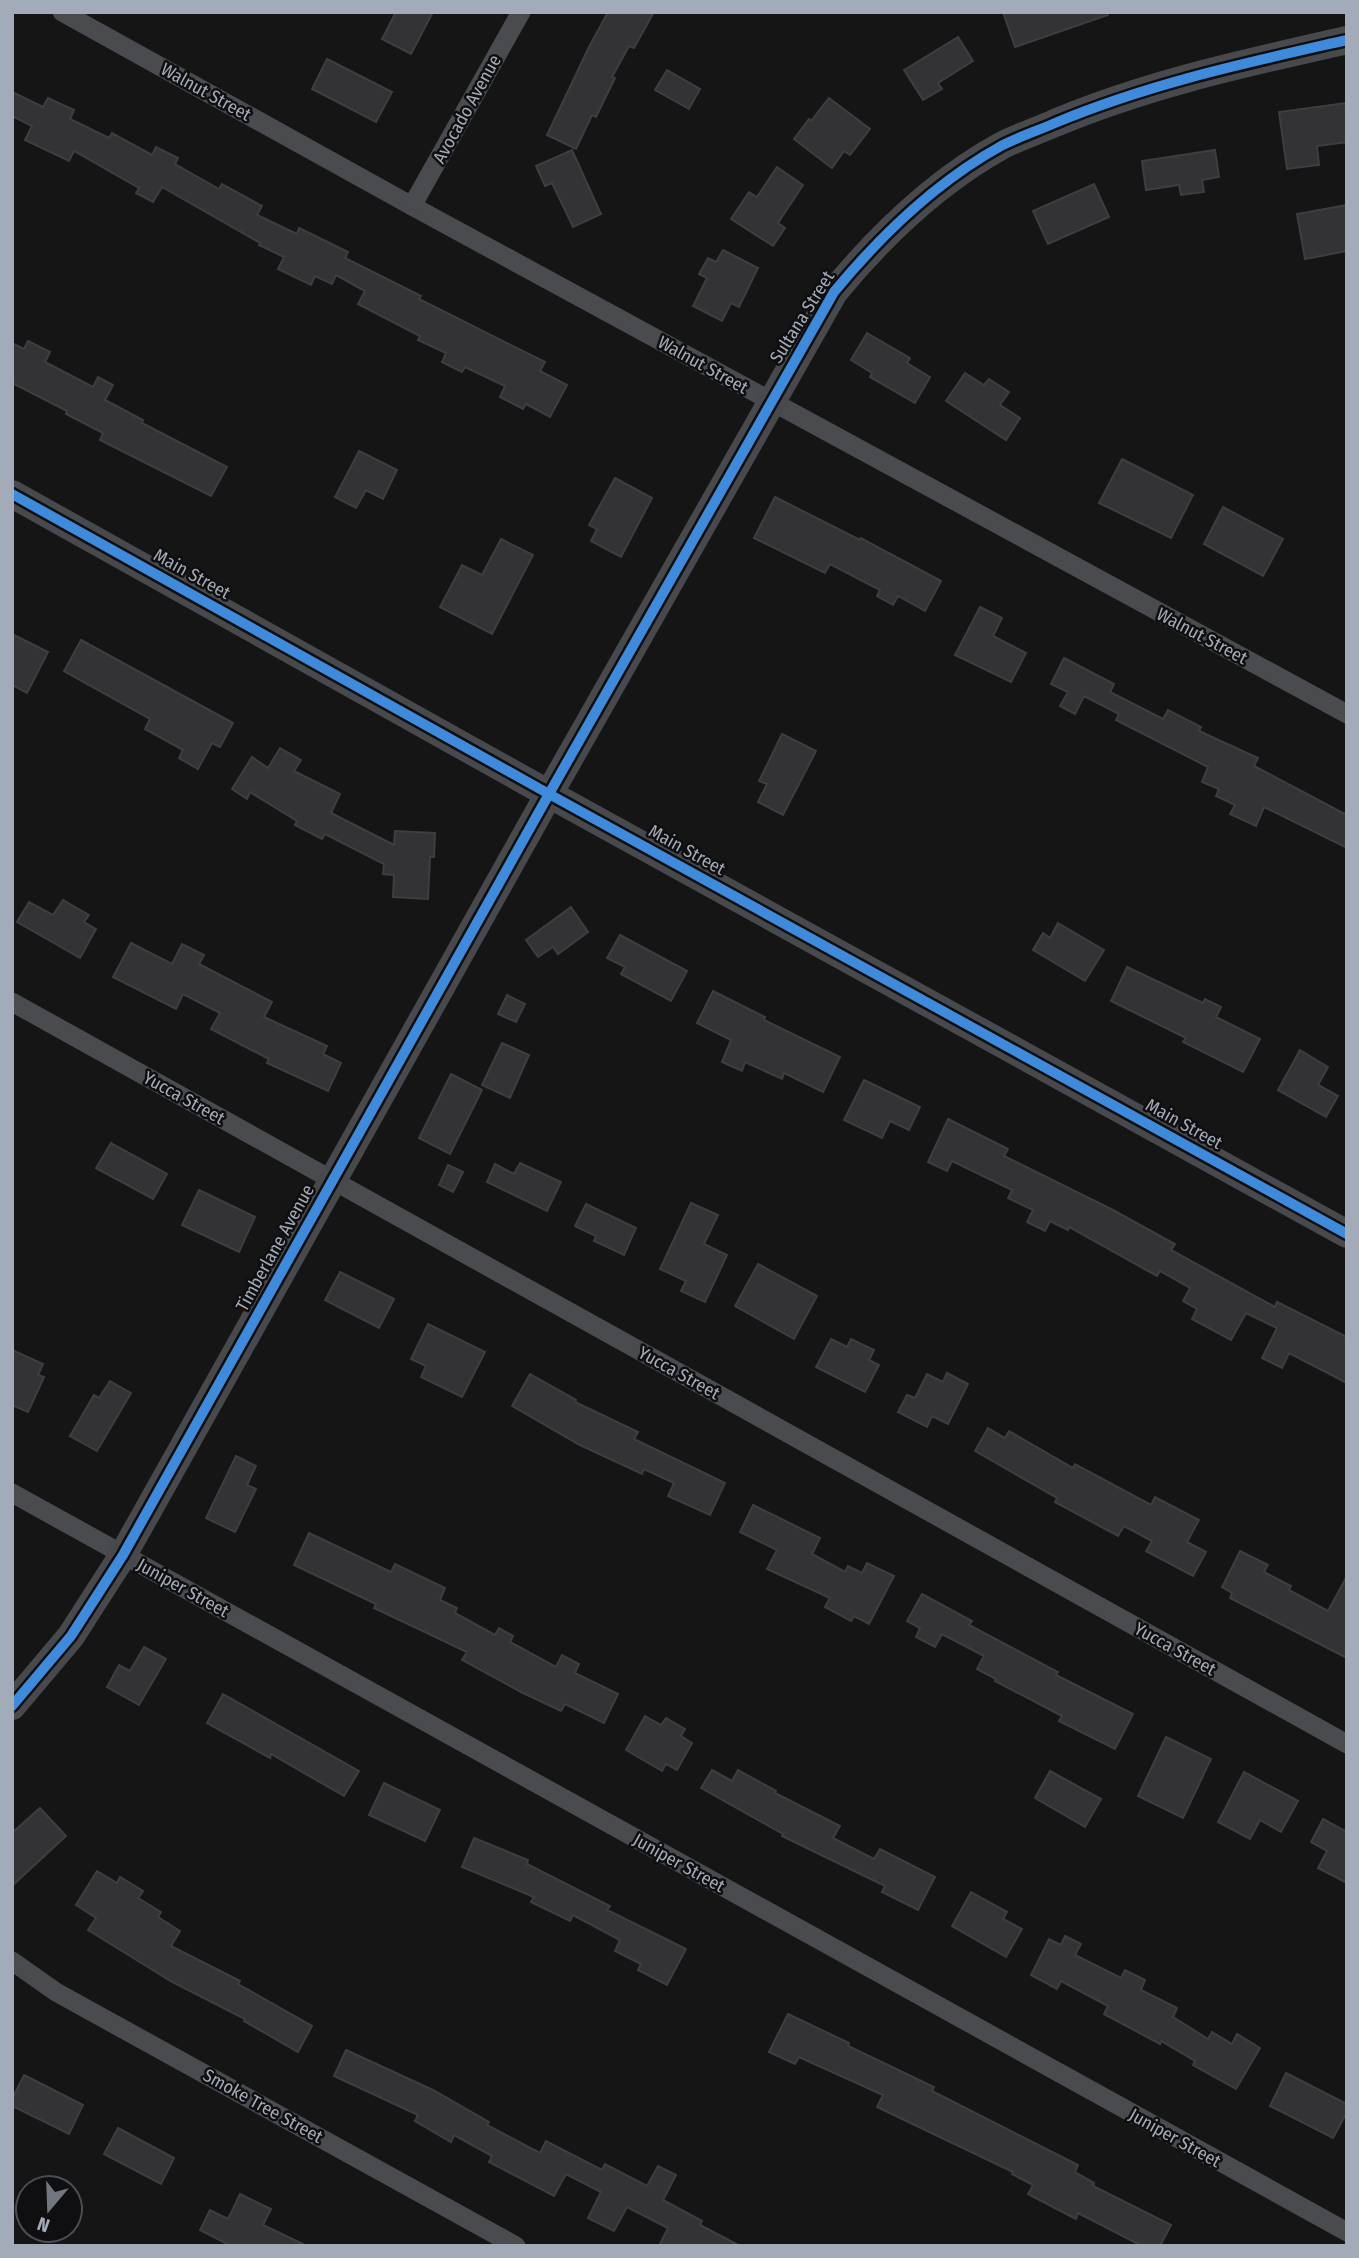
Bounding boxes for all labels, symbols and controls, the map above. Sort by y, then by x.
street label: Avocado Avenue [428,51,506,167]
street label: Walnut Street [157,58,255,126]
street label: Sultana Street [765,267,839,367]
street label: Walnut Street [654,331,752,399]
street label: Main Street [150,544,234,604]
street label: Walnut Street [1153,603,1251,669]
street label: Main Street [645,820,729,880]
street label: Yucca Street [139,1067,229,1129]
street label: Main Street [1142,1094,1226,1154]
street label: Timberlane Avenue [231,1181,319,1315]
street label: Yucca Street [634,1342,724,1404]
street label: Juniper Street [133,1554,233,1622]
street label: Yucca Street [1130,1618,1220,1680]
street label: Juniper Street [629,1829,729,1897]
street label: Smoke Tree Street [199,2064,327,2148]
street label: Juniper Street [1125,2104,1225,2172]
north arrow [14,2174,84,2244]
text: N [34,2212,53,2237]

